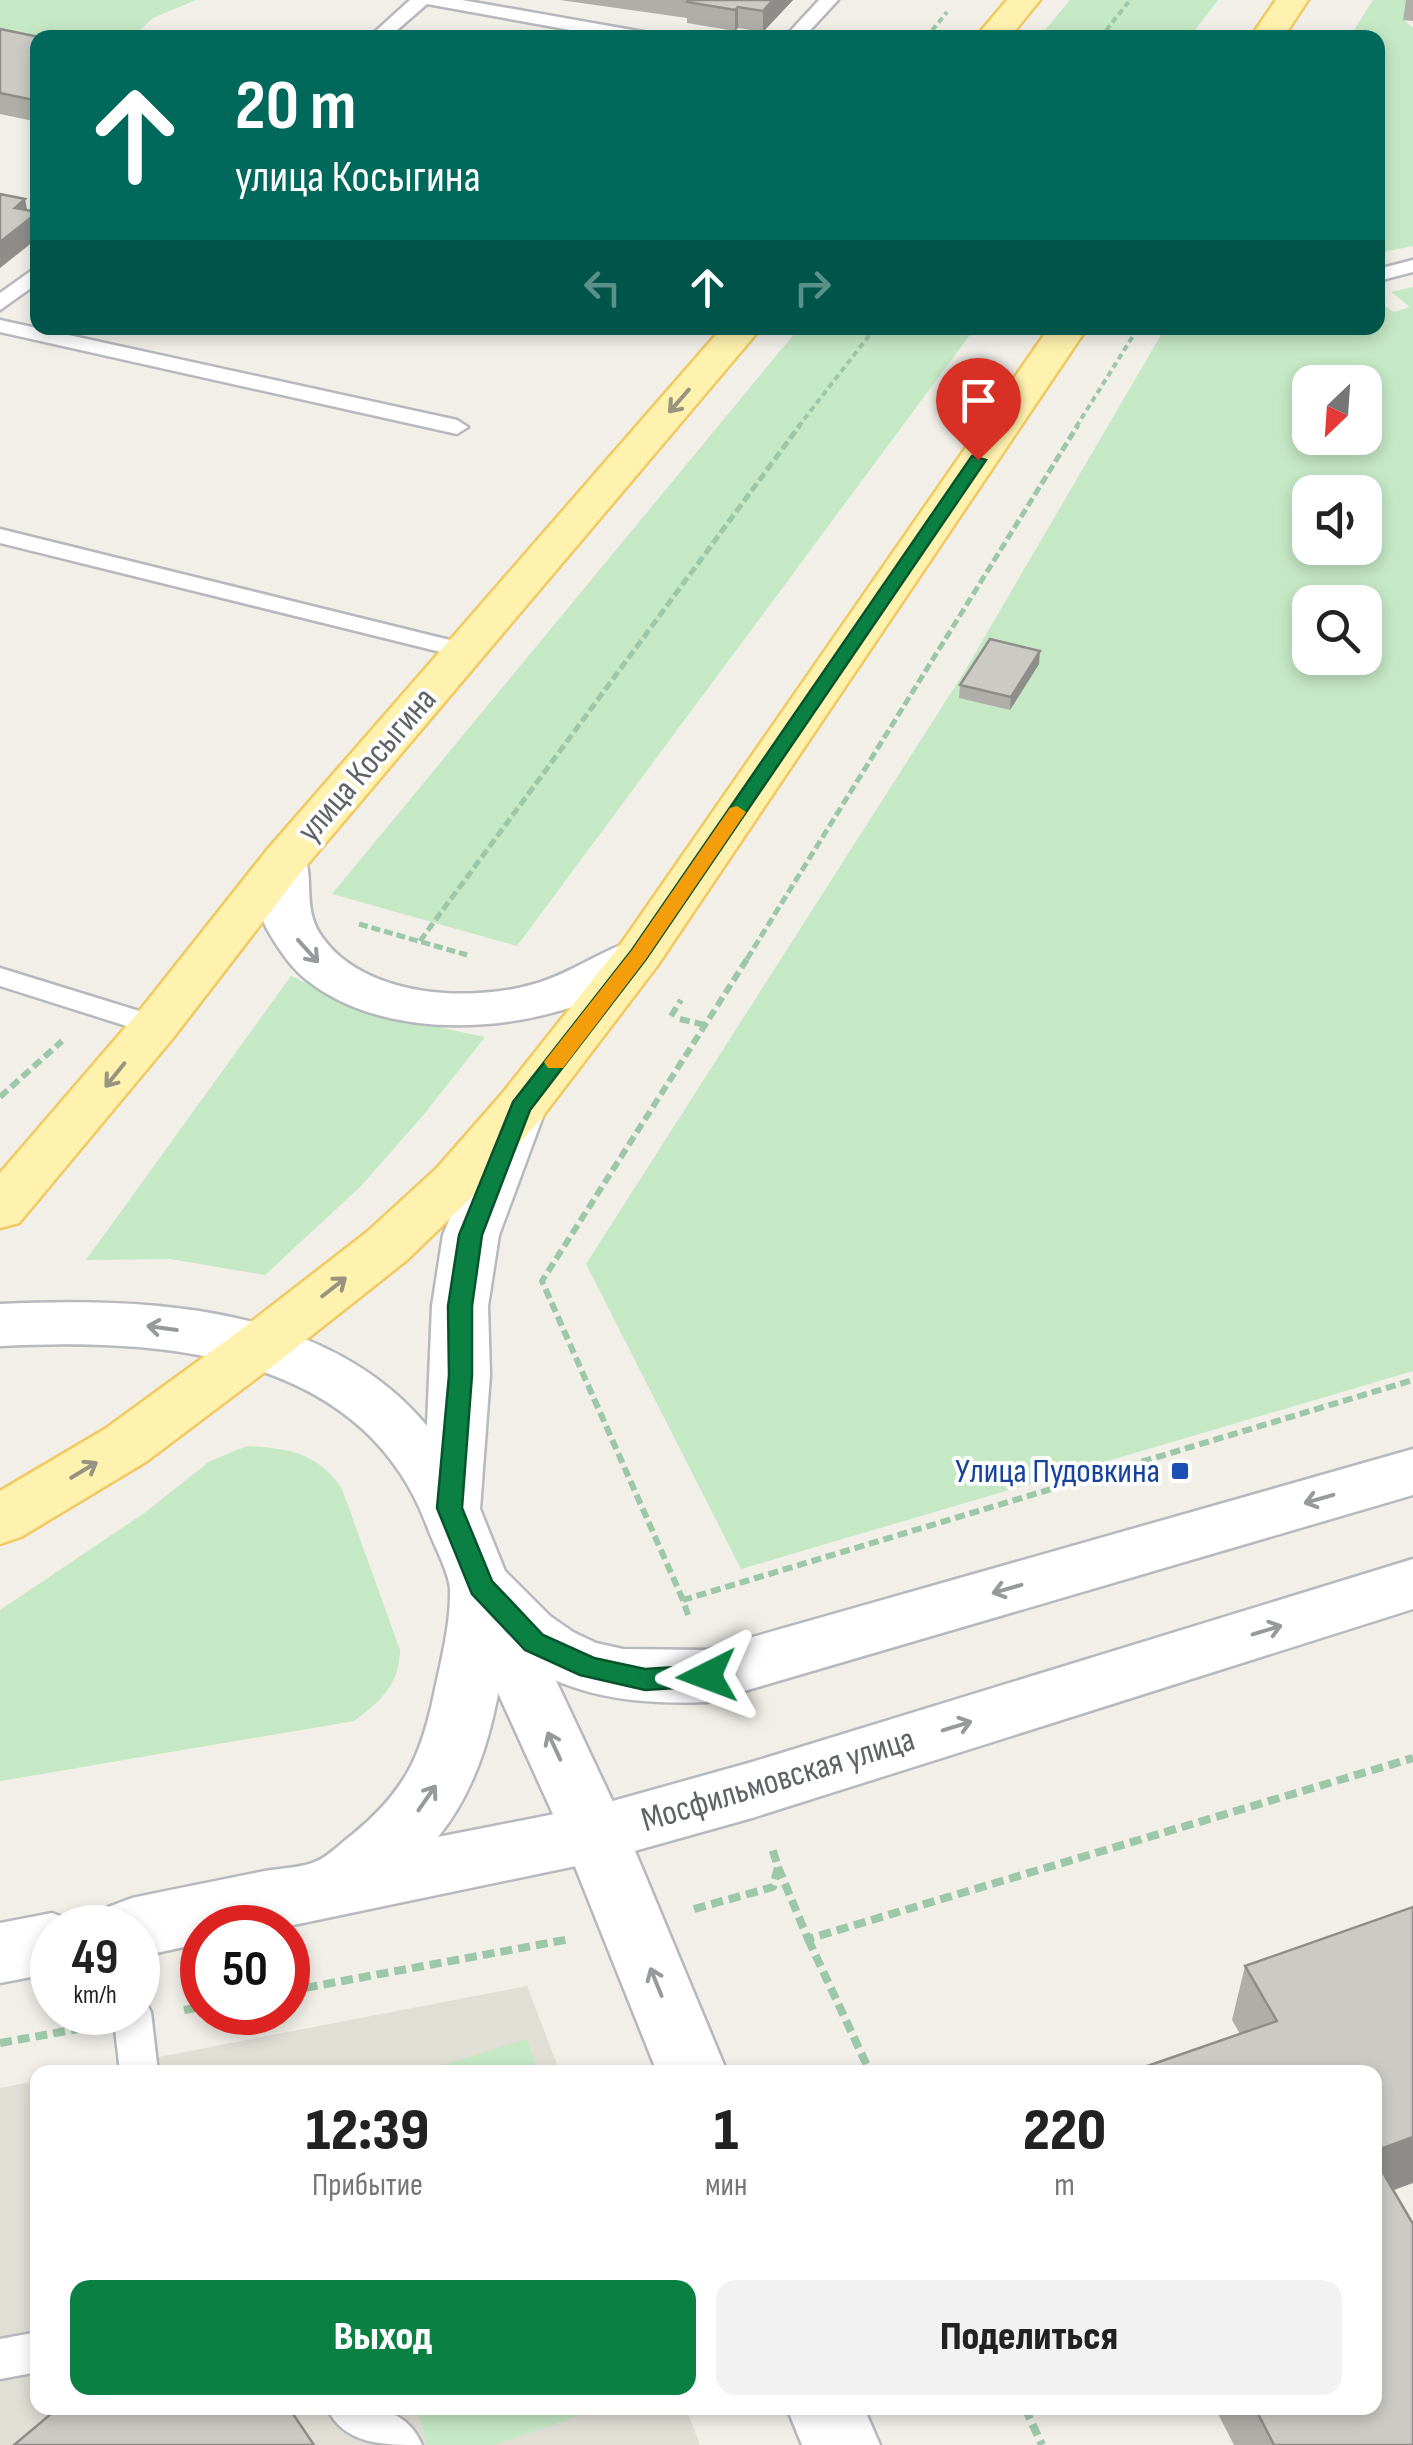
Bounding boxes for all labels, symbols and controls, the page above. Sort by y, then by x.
text: 20 m [235,65,356,149]
icon: ahead [70,70,200,200]
text: улица Косыгина [235,150,481,205]
icon: left [575,260,630,315]
icon: ahead [680,260,735,315]
icon: right [785,260,840,315]
pin [936,358,1021,461]
north arrow [1292,365,1382,455]
map controls [1292,365,1382,675]
icon: arrive [951,373,1006,428]
one-way arrow [668,388,690,414]
button: sound [1292,475,1382,565]
button: search [1292,585,1382,675]
street label: улица Косыгина [288,679,446,851]
one-way arrow [296,939,320,963]
one-way arrow [104,1061,126,1087]
one-way arrow [320,1277,347,1298]
one-way arrow [147,1318,179,1336]
place label: Улица Пудовкина [955,1450,1160,1493]
one-way arrow [69,1460,98,1480]
marker: Улица Пудовкина [1169,1460,1191,1482]
one-way arrow [1304,1491,1336,1510]
one-way arrow [992,1581,1023,1600]
one-way arrow [1251,1619,1282,1637]
position arrow [655,1624,759,1728]
one-way arrow [940,1716,972,1734]
street label: Мосфильмовская улица [636,1718,920,1842]
one-way arrow [544,1732,563,1762]
one-way arrow [416,1785,437,1812]
speed limit sign: 50 [180,1905,310,2035]
text: 49 [71,1928,119,1988]
one-way arrow [645,1967,663,1998]
text: km/h [73,1980,117,2011]
text: 12:39 [306,2095,429,2167]
text: 1 [714,2095,738,2167]
text: 220 [1023,2095,1106,2167]
text: Прибытие [312,2166,423,2205]
text: мин [705,2166,747,2205]
text: m [1054,2166,1075,2205]
button: Выход [70,2280,696,2395]
button: Поделиться [716,2280,1342,2395]

